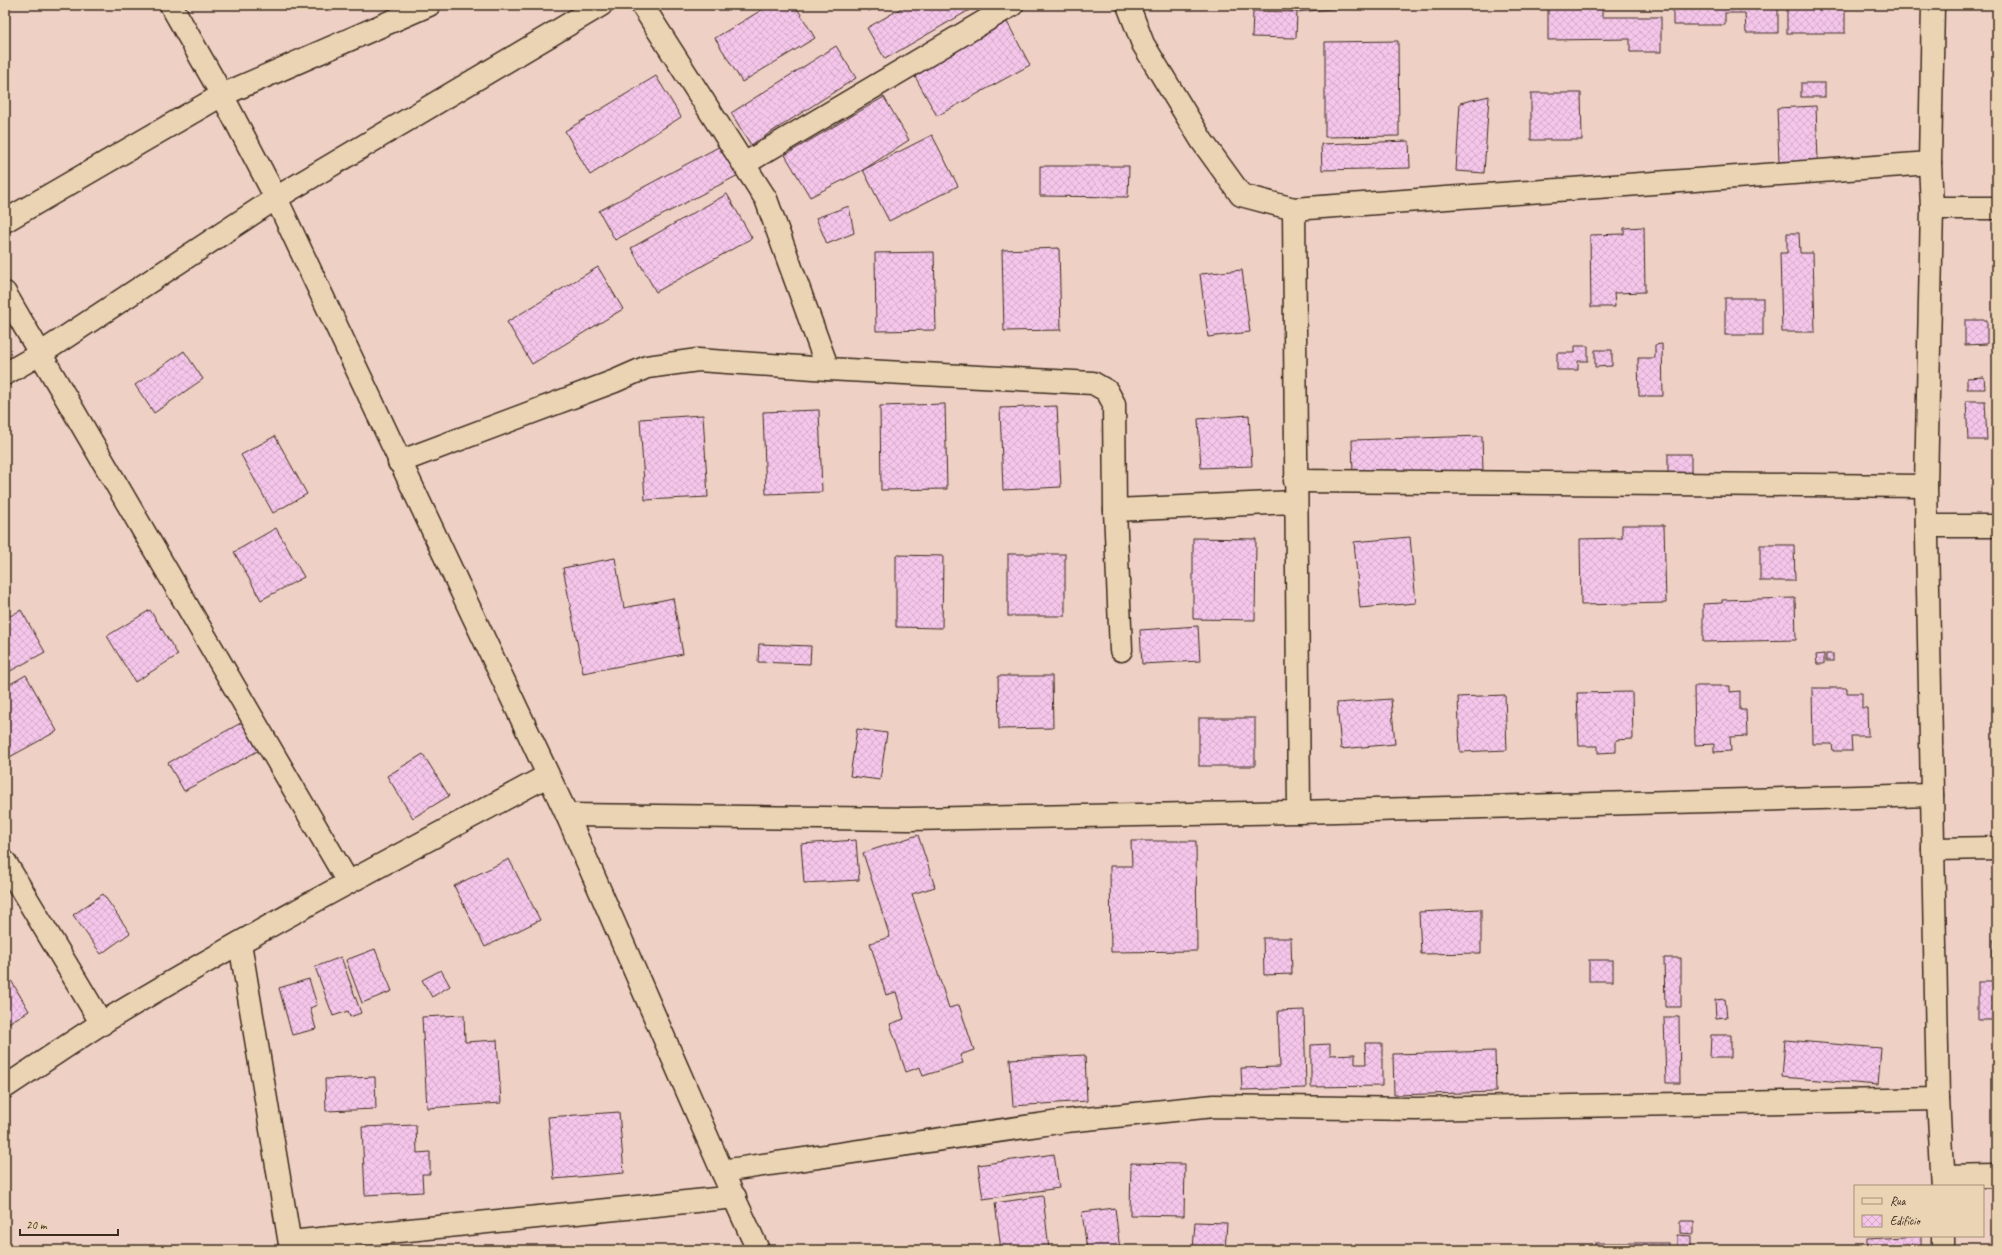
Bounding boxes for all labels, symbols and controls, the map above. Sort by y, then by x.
legend [1854,1185,1984,1237]
text: Rua [1890,1193,1907,1209]
scale bar [20,1211,118,1237]
text: Edifício [1890,1213,1922,1229]
text: 20 m [26,1217,48,1233]

